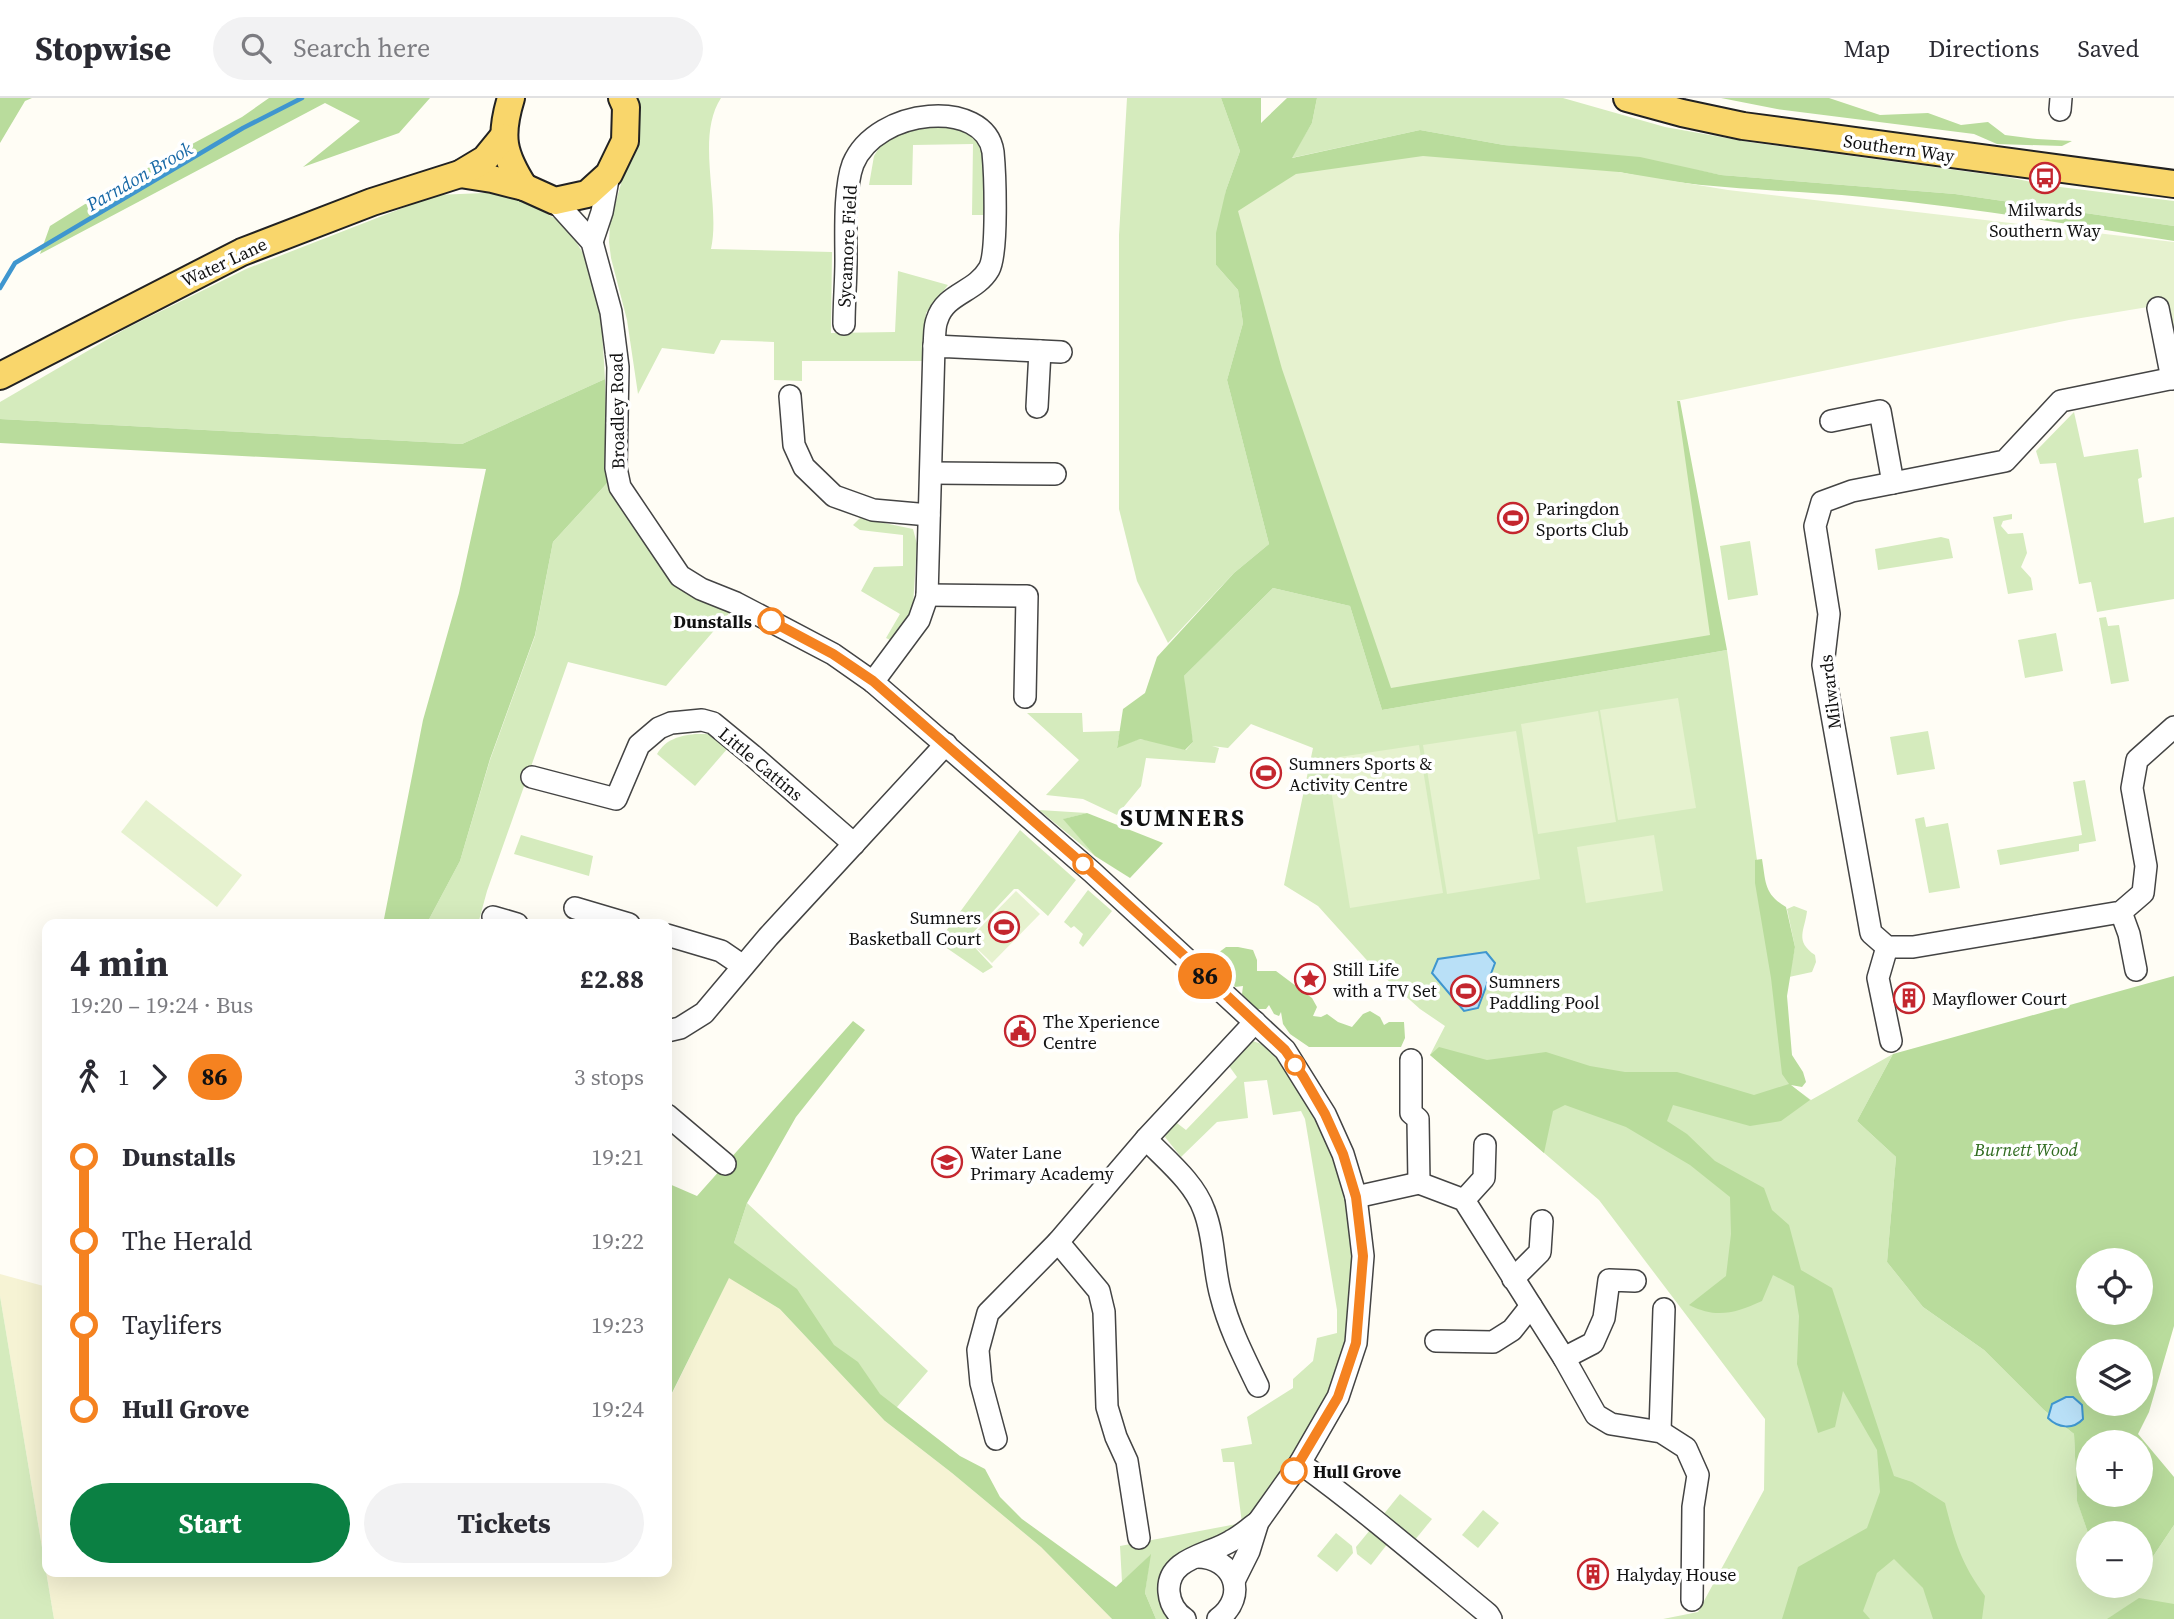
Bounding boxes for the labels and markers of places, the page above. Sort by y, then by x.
bus stop icon: Milwards Southern Way [2028,161,2062,195]
place label: Milwards Southern Way [1989,197,2102,243]
place label: Paringdon Sports Club [1536,496,1629,542]
sports icon: Paringdon Sports Club [1496,501,1530,535]
marker: Dunstalls [758,608,784,634]
place label: Dunstalls [673,609,752,634]
place label: Sumners Sports & Activity Centre [1289,751,1432,797]
sports icon: Sumners Sports & Activity Centre [1249,756,1283,790]
unlabelled marker [1073,854,1093,874]
place label: Sumners Basketball Court [849,905,981,951]
sports icon: Sumners Basketball Court [987,910,1021,944]
place label: Still Life with a TV Set [1333,957,1437,1003]
place icon: Still Life with a TV Set [1293,962,1327,996]
place label: Sumners Paddling Pool [1489,969,1600,1015]
sports icon: Sumners Paddling Pool [1449,974,1483,1008]
building icon: Mayflower Court [1892,981,1926,1015]
place label: Mayflower Court [1932,986,2067,1011]
place label: The Xperience Centre [1043,1009,1160,1055]
public building icon: The Xperience Centre [1003,1014,1037,1048]
unlabelled marker [1285,1055,1305,1075]
place label: Water Lane Primary Academy [970,1140,1114,1186]
school or university icon: Water Lane Primary Academy [930,1145,964,1179]
marker: Hull Grove [1281,1458,1307,1484]
place label: Hull Grove [1313,1459,1401,1484]
building icon: Halyday House [1576,1557,1610,1591]
place label: Halyday House [1616,1562,1736,1587]

